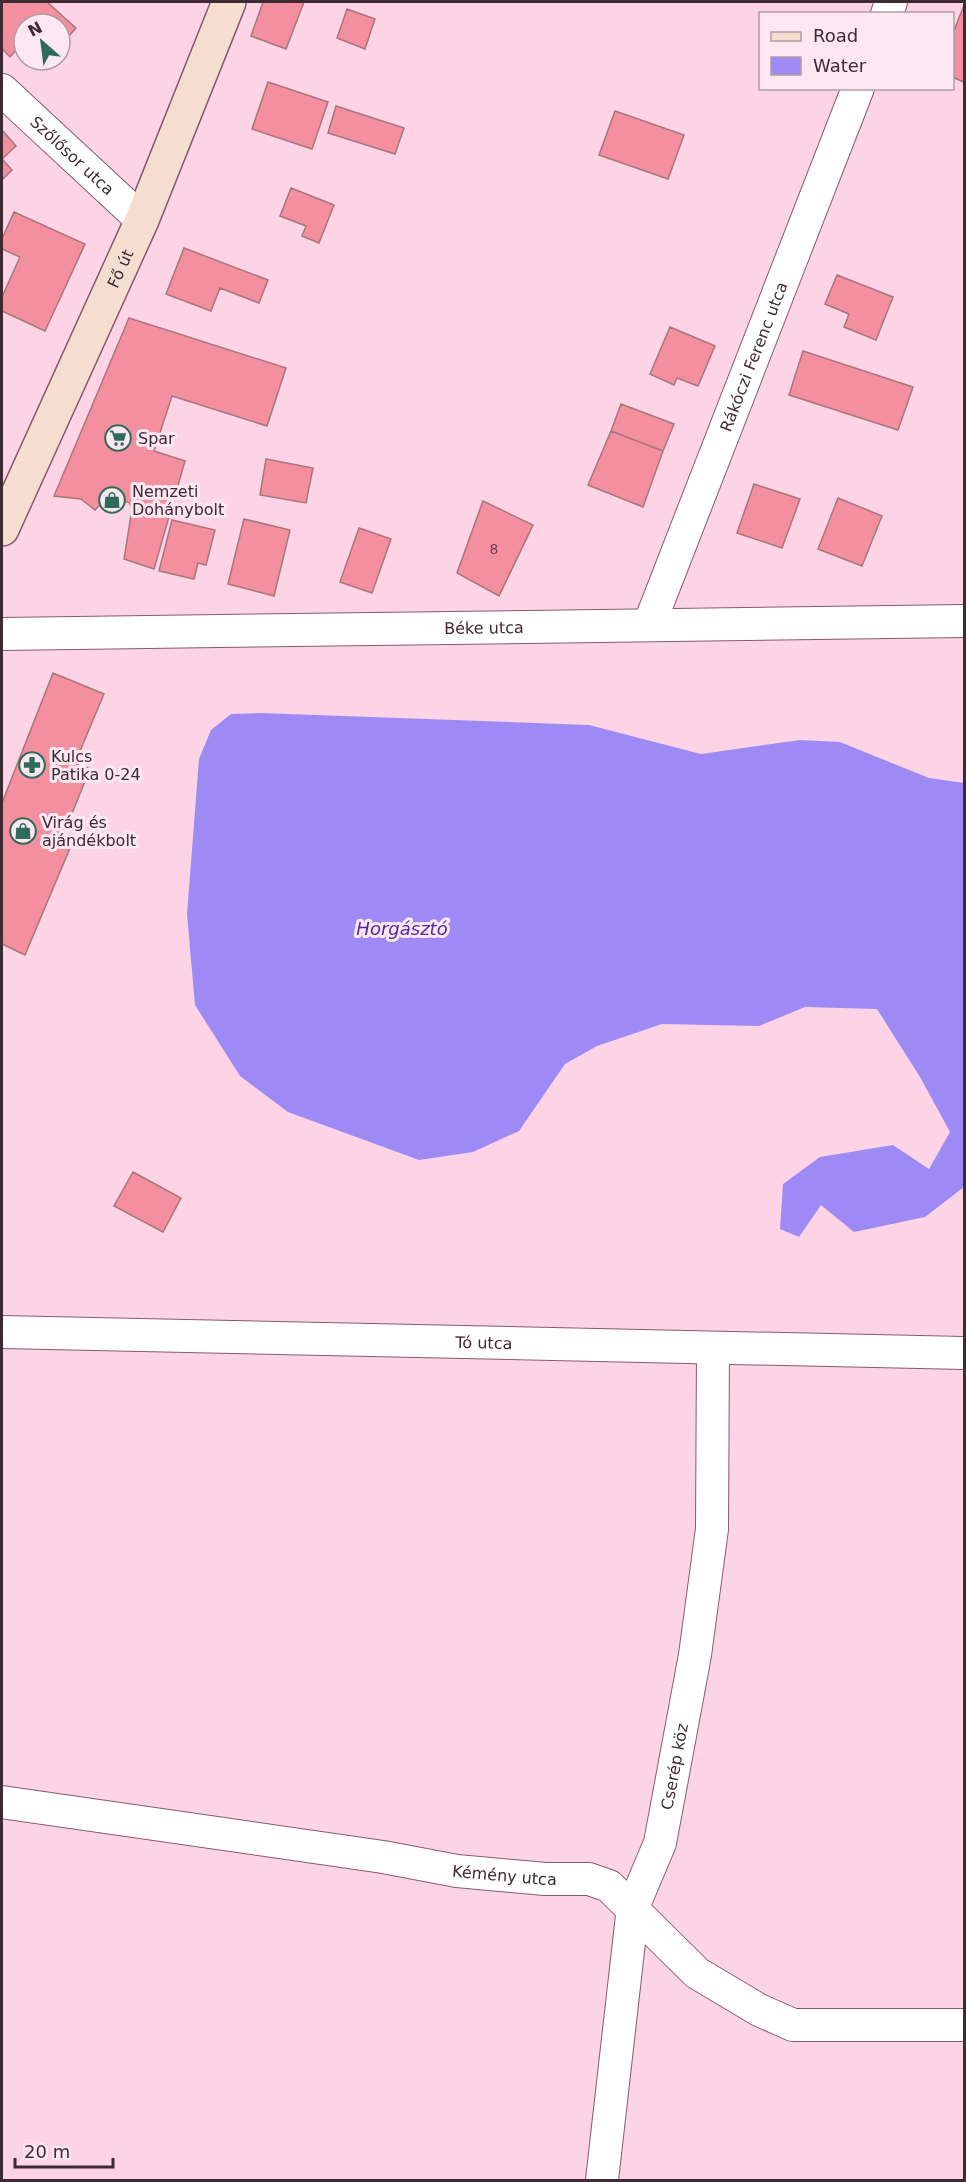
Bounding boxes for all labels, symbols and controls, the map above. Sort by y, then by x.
north arrow [12,12,72,72]
legend [759,12,954,90]
text: N [25,18,46,41]
text: Road [813,25,858,46]
text: Water [813,55,867,76]
street label: Szőlősor utca [26,112,118,199]
street label: Fő út [104,247,137,291]
street label: Rákóczi Ferenc utca [716,279,792,434]
supermarket icon: Spar [103,423,133,453]
place label: Spar [138,429,175,448]
place label: Nemzeti Dohánybolt [132,482,224,519]
shop icon: Nemzeti Dohánybolt [97,485,127,515]
house number: 8 [490,541,498,557]
street label: Béke utca [444,618,524,638]
place label: Kulcs Patika 0-24 [51,747,141,784]
pharmacy icon: Kulcs Patika 0-24 [17,750,47,780]
place label: Virág és ajándékbolt [42,813,136,850]
shop icon: Virág és ajándékbolt [8,816,38,846]
water label: Horgásztó [356,918,448,939]
street label: Tó utca [454,1333,513,1353]
street label: Cserép köz [657,1722,692,1811]
street label: Kémény utca [451,1862,557,1889]
scale bar [15,2131,112,2169]
text: 20 m [24,2141,70,2162]

